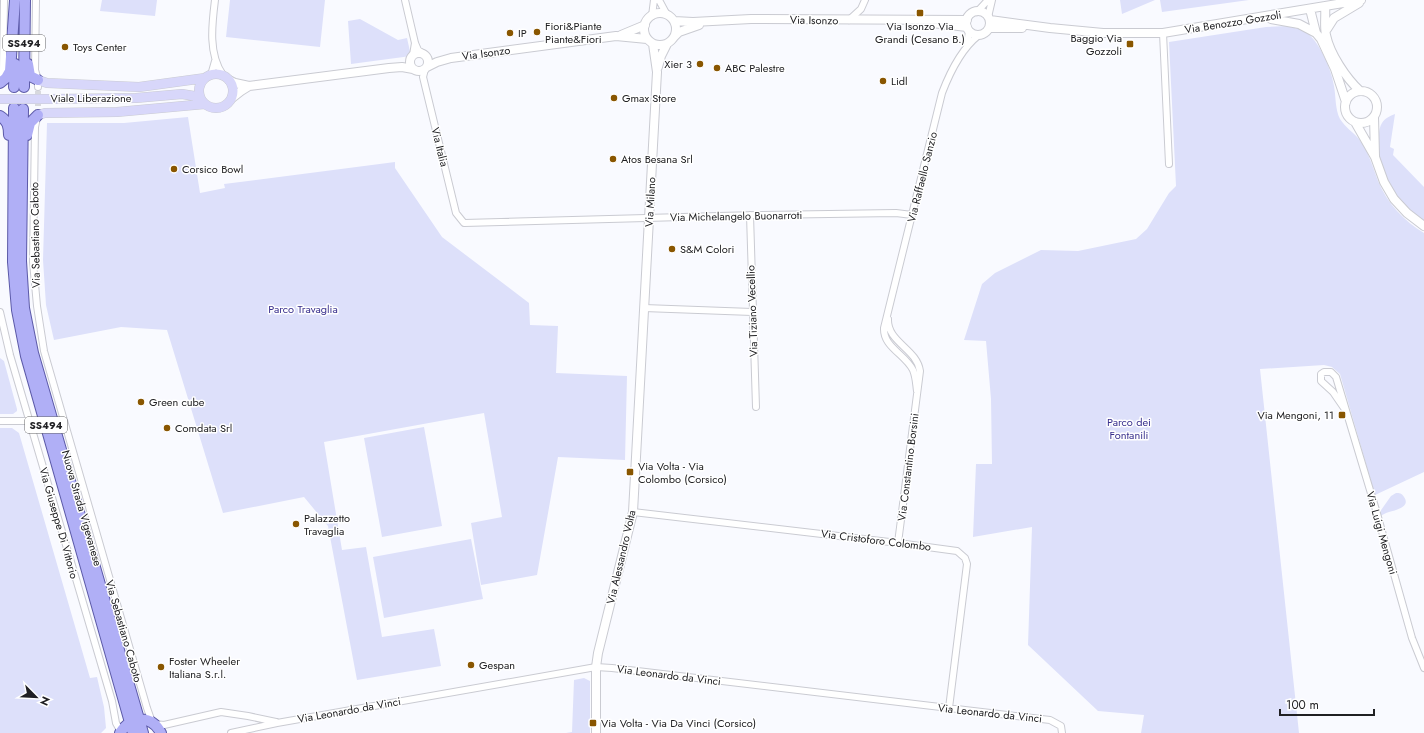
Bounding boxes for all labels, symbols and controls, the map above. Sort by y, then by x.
street label: Via Benozzo Gozzoli [1183,6,1283,38]
marker: Via Isonzo Via Grandi (Cesano B.) [915,8,925,18]
street label: Via Isonzo [790,12,838,28]
place label: Fiori&Piante Piante&Fiori [545,18,602,47]
place label: Via Isonzo Via Grandi (Cesano B.) [875,18,965,47]
place label: IP [518,25,527,41]
marker: Fiori&Piante Piante&Fiori [532,27,542,37]
marker: IP [505,28,515,38]
place label: Baggio Via Gozzoli [1070,30,1122,59]
road number: SS494 [3,35,45,51]
place label: Toys Center [73,39,127,55]
marker: Baggio Via Gozzoli [1125,39,1135,49]
marker: Toys Center [60,42,70,52]
street label: Via Isonzo [461,42,511,64]
place label: Xier 3 [664,56,692,72]
marker: Xier 3 [695,59,705,69]
place label: ABC Palestre [725,60,785,76]
marker: ABC Palestre [712,63,722,73]
place label: Lidl [891,73,908,89]
marker: Lidl [878,76,888,86]
street label: Viale Liberazione [50,90,132,106]
place label: Gmax Store [622,90,677,106]
marker: Gmax Store [609,93,619,103]
street label: Via Italia [427,126,453,168]
street label: Via Raffaello Sanzio [903,130,941,224]
place label: Atos Besana Srl [621,151,693,167]
marker: Atos Besana Srl [608,154,618,164]
place label: Corsico Bowl [182,161,243,177]
marker: Corsico Bowl [169,164,179,174]
street label: Via Milano [641,177,659,227]
street label: Via Sebastiano Caboto [26,182,44,288]
street label: Via Michelangelo Buonarroti [670,207,802,225]
place label: S&M Colori [680,241,735,257]
marker: S&M Colori [667,244,677,254]
street label: Via Tiziano Vecellio [742,265,762,357]
park label: Parco Travaglia [268,301,338,317]
place label: Green cube [149,394,205,410]
marker: Green cube [136,397,146,407]
place label: Via Mengoni, 11 [1257,407,1334,423]
marker: Via Mengoni, 11 [1337,410,1347,420]
street label: Via Constantino Borsini [893,412,923,522]
park label: Parco dei Fontanili [1107,414,1151,443]
road number: SS494 [25,417,67,433]
place label: Comdata Srl [175,420,232,436]
marker: Comdata Srl [162,423,172,433]
street label: Nuova Strada Vigevanese [58,448,106,568]
place label: Via Volta - Via Colombo (Corsico) [638,458,727,487]
street label: Via Giuseppe Di Vittorio [35,465,83,581]
marker: Via Volta - Via Colombo (Corsico) [625,467,635,477]
street label: Via Luigi Mengoni [1362,490,1402,577]
street label: Via Alessandro Volta [602,508,640,606]
place label: Palazzetto Travaglia [304,510,350,539]
marker: Palazzetto Travaglia [291,519,301,529]
street label: Via Cristoforo Colombo [820,525,932,555]
street label: Via Sebastiano Caboto [102,578,146,684]
place label: Foster Wheeler Italiana S.r.l. [169,653,240,682]
place label: Gespan [479,657,515,673]
marker: Gespan [466,660,476,670]
street label: Via Leonardo da Vinci [616,661,722,689]
marker: Foster Wheeler Italiana S.r.l. [156,662,166,672]
north arrow [16,677,56,717]
scale bar [1280,691,1374,717]
street label: Via Leonardo da Vinci [296,693,402,727]
text: N [36,694,54,708]
text: 100 m [1286,696,1319,714]
street label: Via Leonardo da Vinci [937,700,1043,726]
place label: Via Volta - Via Da Vinci (Corsico) [601,715,756,731]
marker: Via Volta - Via Da Vinci (Corsico) [588,718,598,728]

